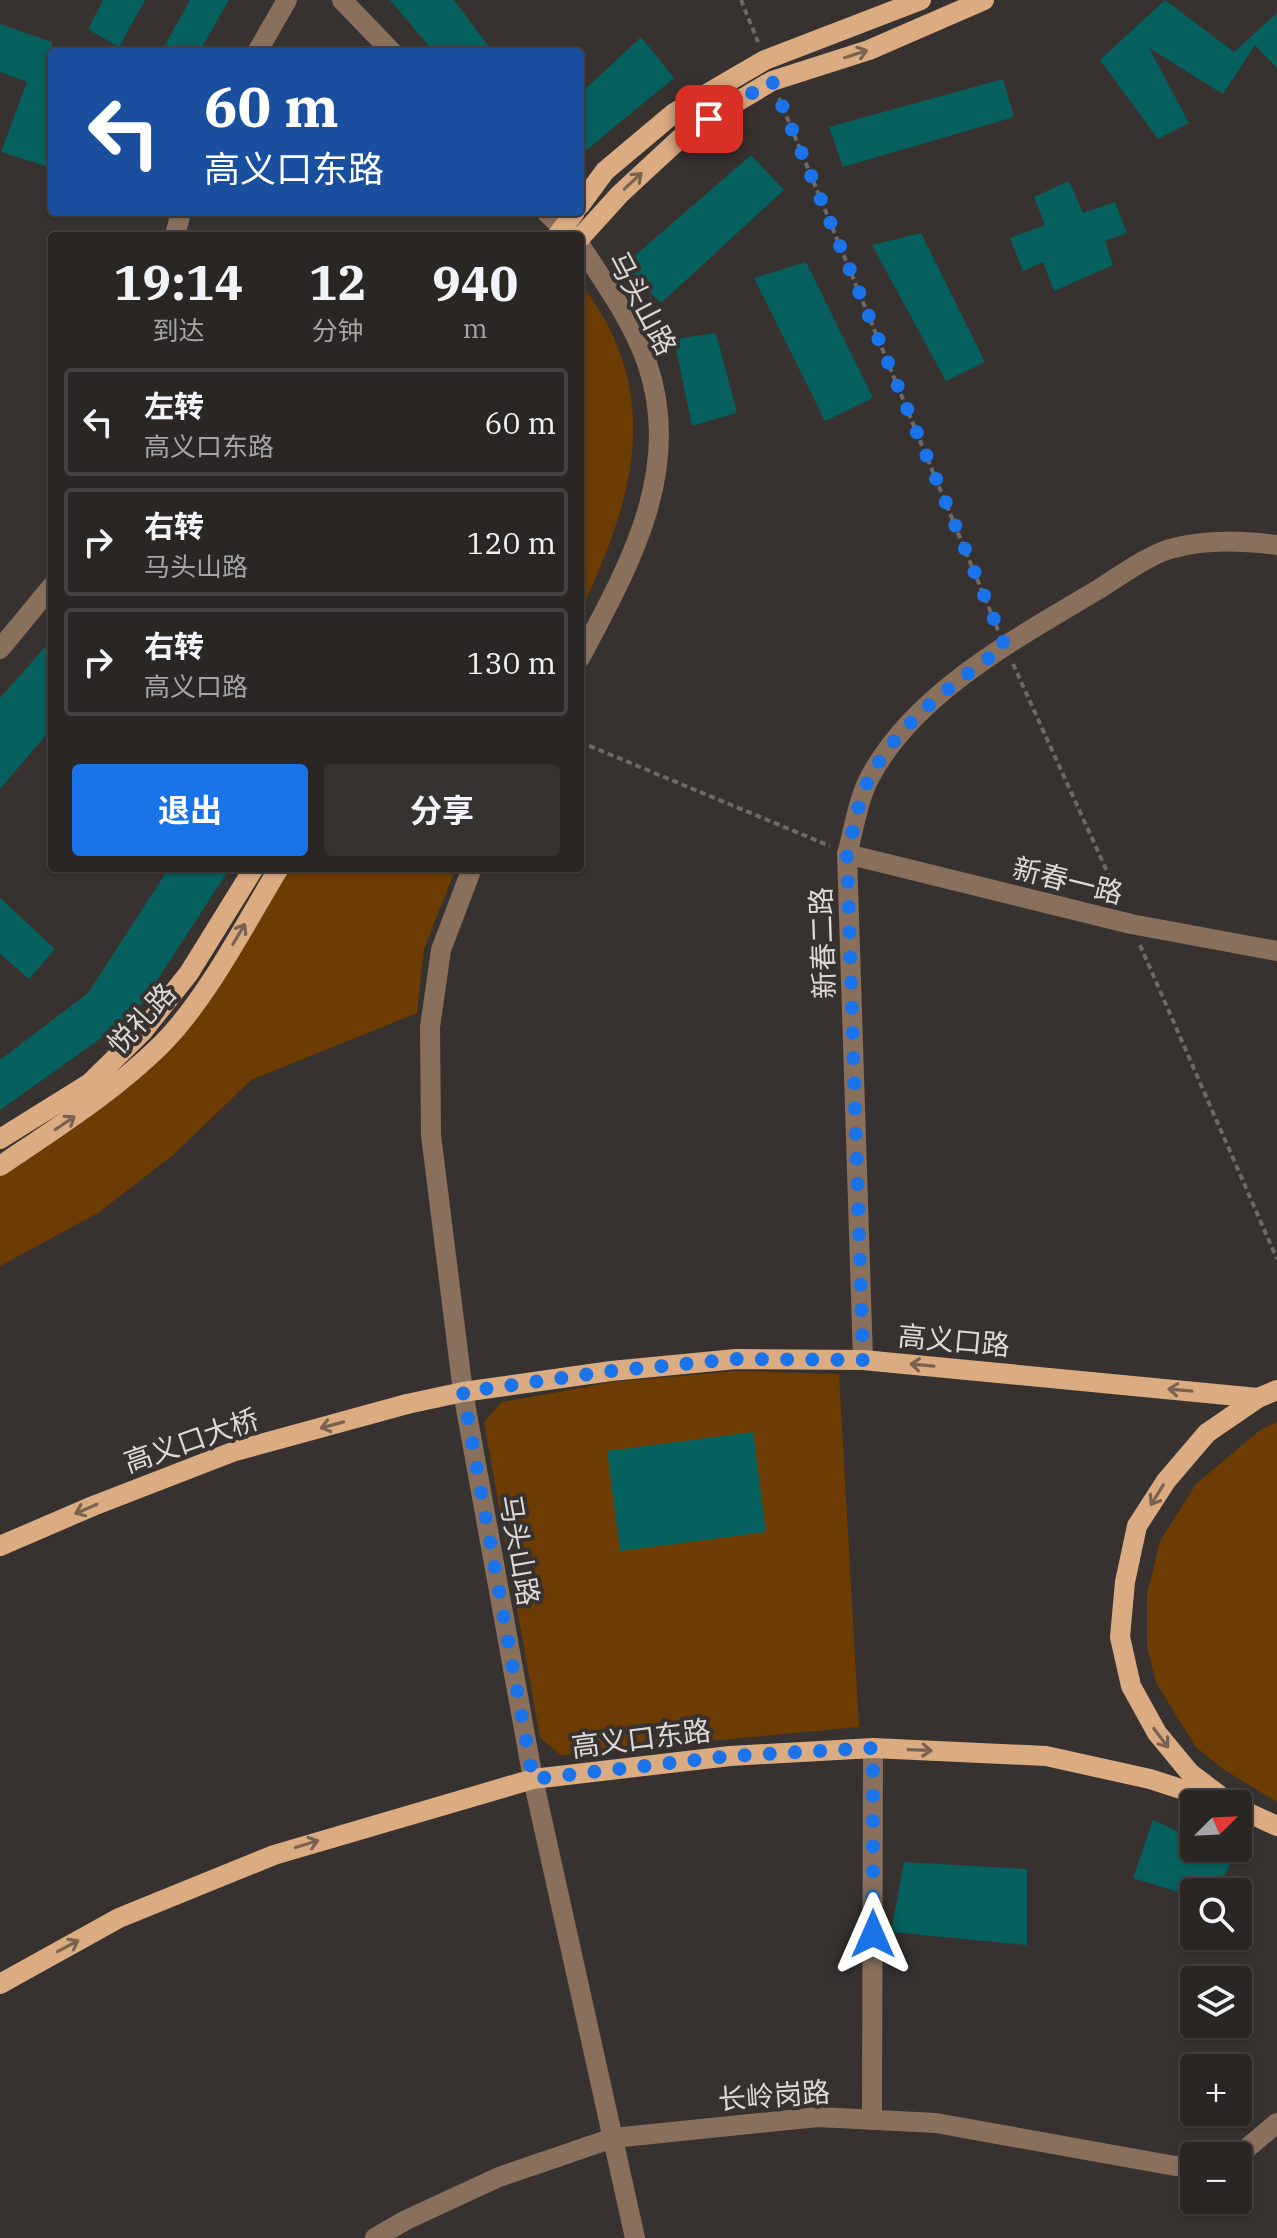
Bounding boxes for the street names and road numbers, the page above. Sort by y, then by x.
street label: 马头山路 [600,245,686,361]
street label: 新春一路 [1009,849,1127,911]
street label: 新春二路 [802,886,842,1000]
street label: 悦礼路 [99,975,183,1061]
street label: 高义口路 [897,1317,1011,1363]
street label: 高义口大桥 [119,1400,263,1480]
street label: 马头山路 [492,1492,548,1608]
street label: 高义口东路 [569,1711,713,1765]
street label: 长岭岗路 [717,2073,831,2117]

